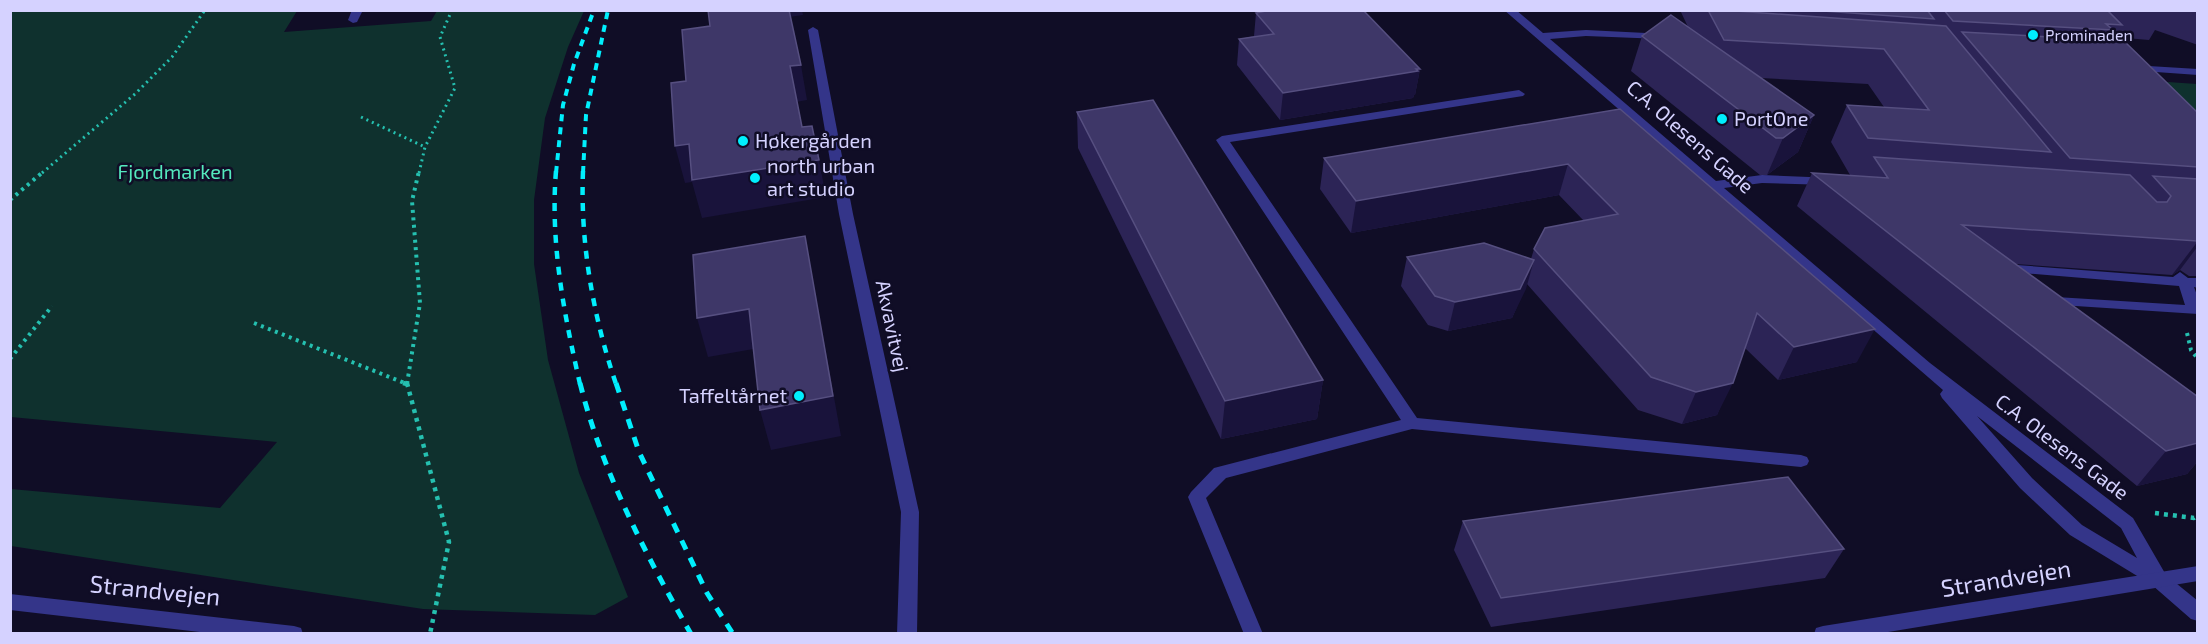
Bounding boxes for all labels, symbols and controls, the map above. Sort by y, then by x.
place label: Prominaden [2045,25,2133,44]
marker: Prominaden [2026,28,2040,42]
street label: C.A. Olesens Gade [1622,75,1759,198]
place label: PortOne [1734,106,1808,130]
marker: PortOne [1715,112,1729,126]
place label: Høkergården [755,128,872,152]
marker: Høkergården [736,134,750,148]
place label: north urban art studio [767,153,875,200]
park label: Fjordmarken [117,159,233,183]
marker: north urban art studio [748,171,762,185]
street label: Akvavitvej [872,278,914,374]
place label: Taffeltårnet [679,383,787,407]
street label: C.A. Olesens Gade [1991,388,2134,504]
marker: Taffeltårnet [792,389,806,403]
street label: Strandvejen [1939,553,2073,602]
street label: Strandvejen [88,568,222,611]

